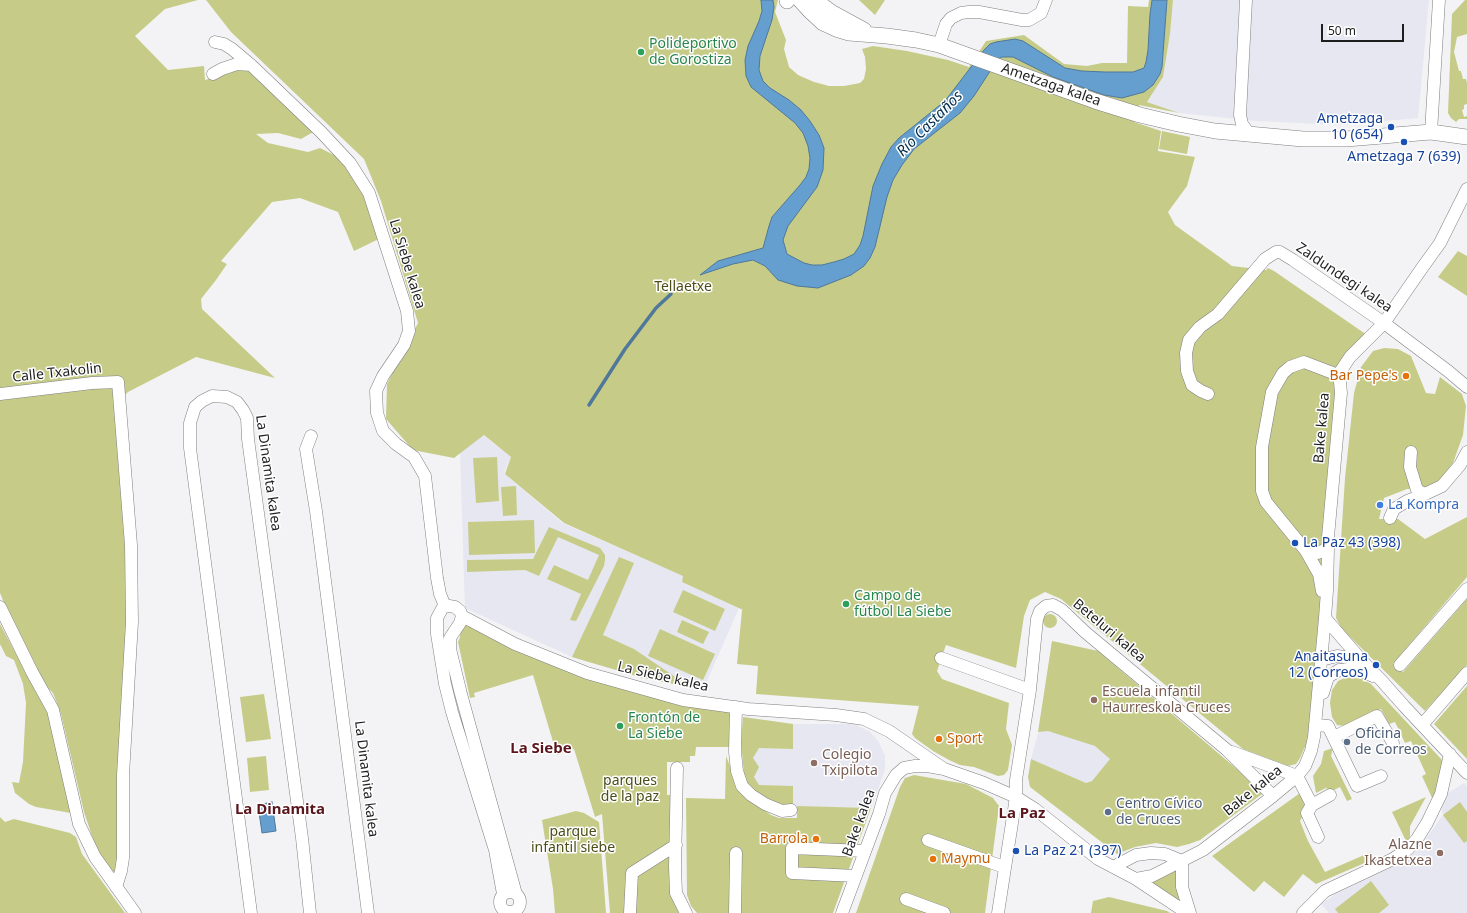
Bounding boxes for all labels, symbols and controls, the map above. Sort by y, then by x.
scale bar [1323,16,1406,42]
text: 50 m [1328,22,1356,39]
place label: Polideportivo de Gorostiza [649,36,737,68]
marker: Polideportivo de Gorostiza [636,47,646,57]
street label: Ametzaga kalea [999,60,1103,110]
water label: Río Castaños [893,87,967,161]
place label: Ametzaga 10 (654) [1317,111,1383,144]
marker: Ametzaga 10 (654) [1386,122,1396,132]
marker: Ametzaga 7 (639) [1399,137,1409,147]
place label: Ametzaga 7 (639) [1347,149,1461,165]
street label: La Siebe kalea [385,217,429,311]
street label: Zaldundegi kalea [1293,240,1395,316]
park label: Tellaetxe [654,279,712,295]
street label: Calle Txakolin [11,360,103,386]
place label: Bar Pepe's [1329,368,1398,384]
marker: Bar Pepe's [1401,371,1411,381]
street label: Bake kalea [1311,392,1333,464]
street label: La Dinamita kalea [252,414,284,532]
place label: La Kompra [1388,497,1459,513]
marker: La Kompra [1375,500,1385,510]
place label: La Paz 43 (398) [1303,535,1400,551]
marker: La Paz 43 (398) [1290,538,1300,548]
place label: Campo de fútbol La Siebe [854,588,951,620]
street label: Beteluri kalea [1069,596,1149,666]
marker: Campo de fútbol La Siebe [841,599,851,609]
place label: Anaitasuna 12 (Correos) [1288,649,1368,682]
street label: La Siebe kalea [616,658,710,696]
marker: Anaitasuna 12 (Correos) [1371,660,1381,670]
place label: Escuela infantil Haurreskola Cruces [1102,684,1230,716]
marker: Escuela infantil Haurreskola Cruces [1089,695,1099,705]
place label: Frontón de La Siebe [628,710,700,742]
street label: La Dinamita kalea [351,720,381,838]
marker: Frontón de La Siebe [615,721,625,731]
place label: Oficina de Correos [1355,726,1427,758]
place label: Sport [947,731,983,747]
marker: Sport [934,734,944,744]
marker: Oficina de Correos [1342,737,1352,747]
district label: La Siebe [510,740,572,758]
place label: Colegio Txipilota [822,747,878,780]
marker: Colegio Txipilota [809,758,819,768]
street label: Bake kalea [1220,762,1286,820]
park label: parques de la paz [601,773,659,806]
street label: Bake kalea [839,787,879,859]
place label: Centro Cívico de Cruces [1116,796,1202,828]
district label: La Dinamita [235,801,325,819]
district label: La Paz [999,805,1045,823]
marker: Centro Cívico de Cruces [1103,807,1113,817]
park label: parque infantil siebe [531,824,615,856]
place label: Barrola [760,831,808,847]
marker: Barrola [811,834,821,844]
place label: Alazne Ikastetxea [1364,837,1432,870]
place label: La Paz 21 (397) [1024,843,1121,859]
marker: La Paz 21 (397) [1011,846,1021,856]
marker: Alazne Ikastetxea [1435,848,1445,858]
place label: Maymu [941,851,990,867]
marker: Maymu [928,854,938,864]

